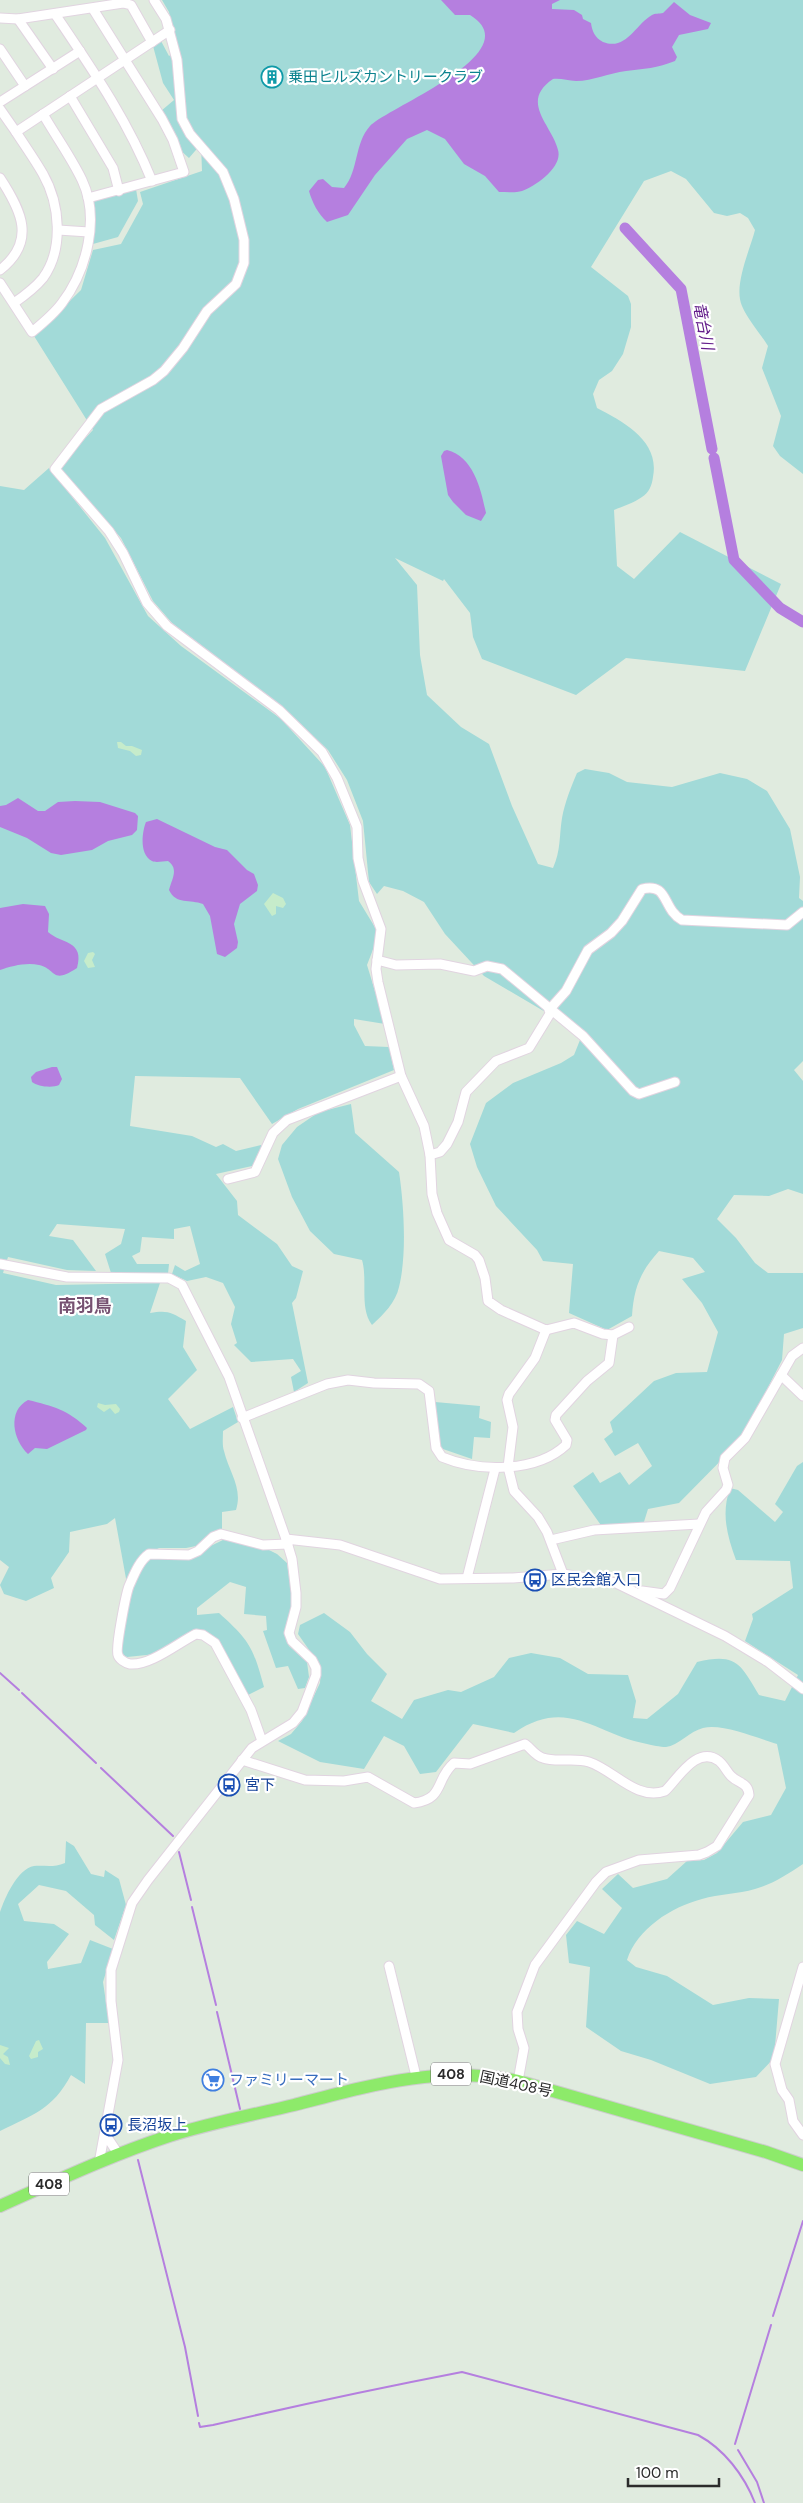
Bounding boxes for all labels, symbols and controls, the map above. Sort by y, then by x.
building icon: 乗田ヒルズカントリークラブ [260,65,284,89]
place label: 乗田ヒルズカントリークラブ [288,67,483,87]
water label: 竜台川 [689,301,719,354]
district label: 南羽鳥 [58,1294,112,1318]
bus stop icon: 区民会館入口 [523,1568,547,1592]
place label: 区民会館入口 [551,1570,641,1590]
bus stop icon: 宮下 [217,1773,241,1797]
place label: 宮下 [245,1775,275,1795]
road number: 408 [431,2062,471,2086]
street label: 国道408号 [478,2067,554,2101]
supermarket icon: ファミリーマート [201,2068,225,2092]
place label: ファミリーマート [229,2070,349,2090]
bus stop icon: 長沼坂上 [99,2113,123,2137]
place label: 長沼坂上 [127,2115,187,2135]
road number: 408 [29,2172,69,2196]
scale bar [628,2456,719,2488]
text: 100 m [636,2463,679,2483]

